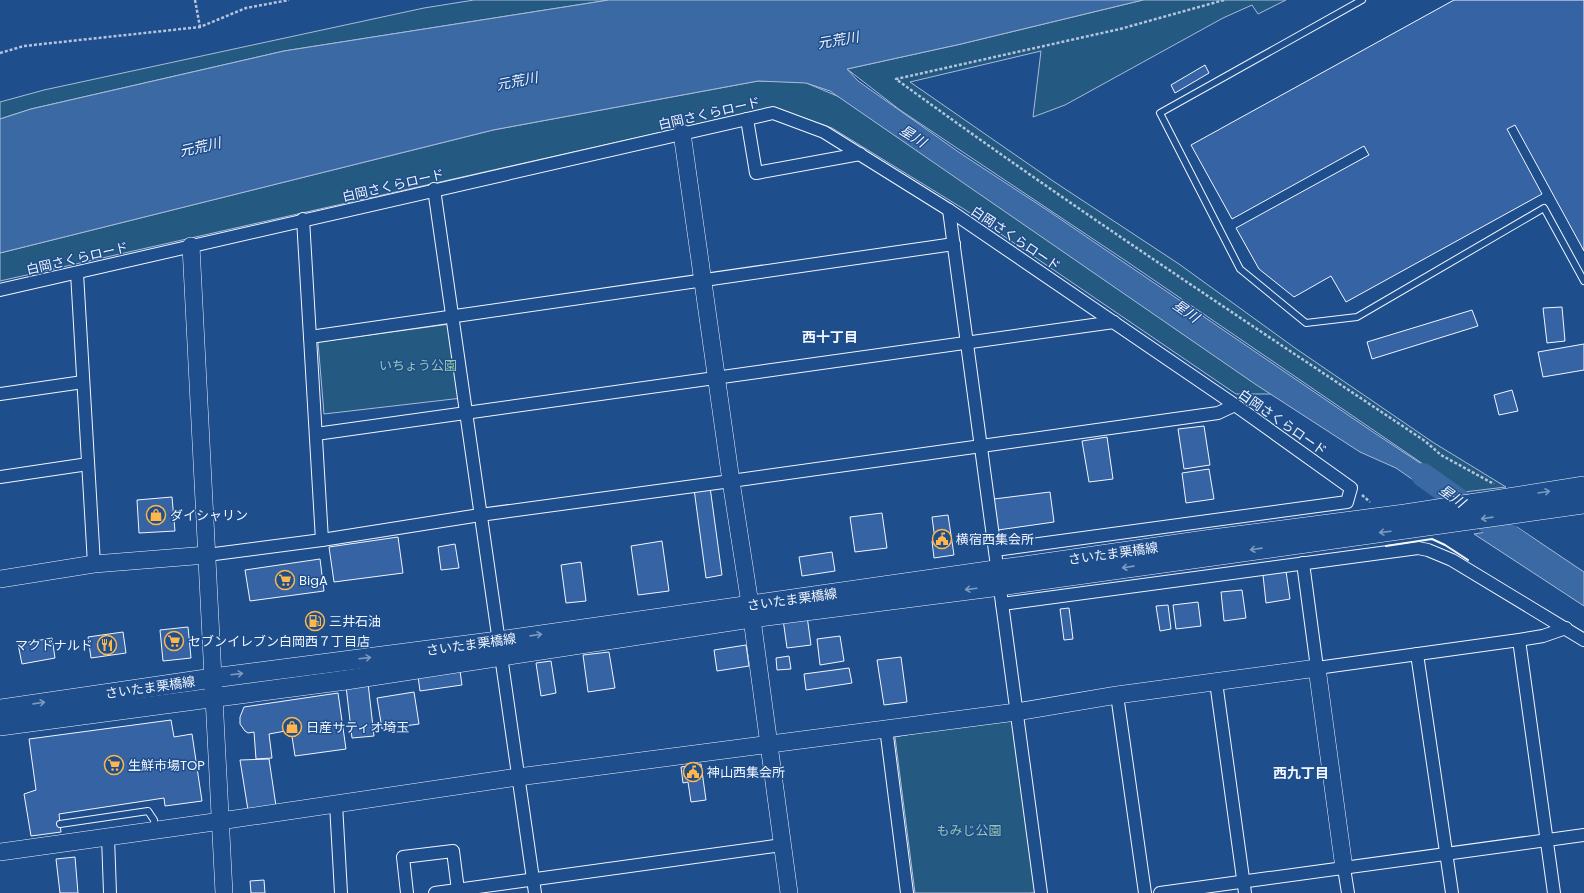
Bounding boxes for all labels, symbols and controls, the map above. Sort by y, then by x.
water label: 元荒川 [816,26,862,53]
water label: 元荒川 [494,67,541,95]
street label: 白岡さくらロード [656,93,762,134]
water label: 星川 [896,120,932,153]
water label: 元荒川 [177,132,225,161]
street label: 白岡さくらロード [340,165,446,206]
street label: 白岡さくらロード [967,201,1064,275]
street label: 白岡さくらロード [24,238,130,279]
water label: 星川 [1169,295,1205,328]
district label: 西十丁目 [802,327,858,347]
park label: いちょう公園 [379,356,457,375]
street label: 白岡さくらロード [1235,385,1331,460]
water label: 星川 [1435,480,1471,513]
one-way arrow [1537,488,1550,496]
shop icon: ダイシャリン [145,504,167,526]
place label: ダイシャリン [170,506,248,525]
one-way arrow [1481,514,1494,522]
public building icon: 横宿西集会所 [931,528,953,550]
one-way arrow [1379,528,1392,536]
place label: 横宿西集会所 [956,530,1034,549]
street label: さいたま栗橋線 [1067,538,1159,569]
one-way arrow [1250,545,1263,553]
one-way arrow [1122,563,1135,571]
supermarket icon: BigA [274,569,296,591]
place label: BigA [299,571,328,590]
street label: さいたま栗橋線 [746,584,838,615]
one-way arrow [965,585,978,593]
fuel station icon: 三井石油 [304,610,326,632]
place label: 三井石油 [329,612,381,631]
street label: さいたま栗橋線 [425,629,517,660]
supermarket icon: セブンイレブン白岡西７丁目店 [163,630,185,652]
one-way arrow [529,631,542,639]
place label: セブンイレブン白岡西７丁目店 [188,632,370,651]
restaurant icon: マクドナルド [96,634,118,656]
place label: マクドナルド [15,636,93,655]
one-way arrow [358,654,371,662]
one-way arrow [230,671,243,678]
street label: さいたま栗橋線 [104,672,196,703]
one-way arrow [32,699,45,707]
shop icon: 日産サティオ埼玉 [281,716,303,738]
place label: 日産サティオ埼玉 [306,718,409,737]
supermarket icon: 生鮮市場TOP [103,754,125,776]
place label: 生鮮市場TOP [128,756,205,775]
public building icon: 神山西集会所 [682,761,704,783]
place label: 神山西集会所 [707,763,785,782]
district label: 西九丁目 [1273,763,1329,783]
park label: もみじ公園 [936,821,1002,840]

